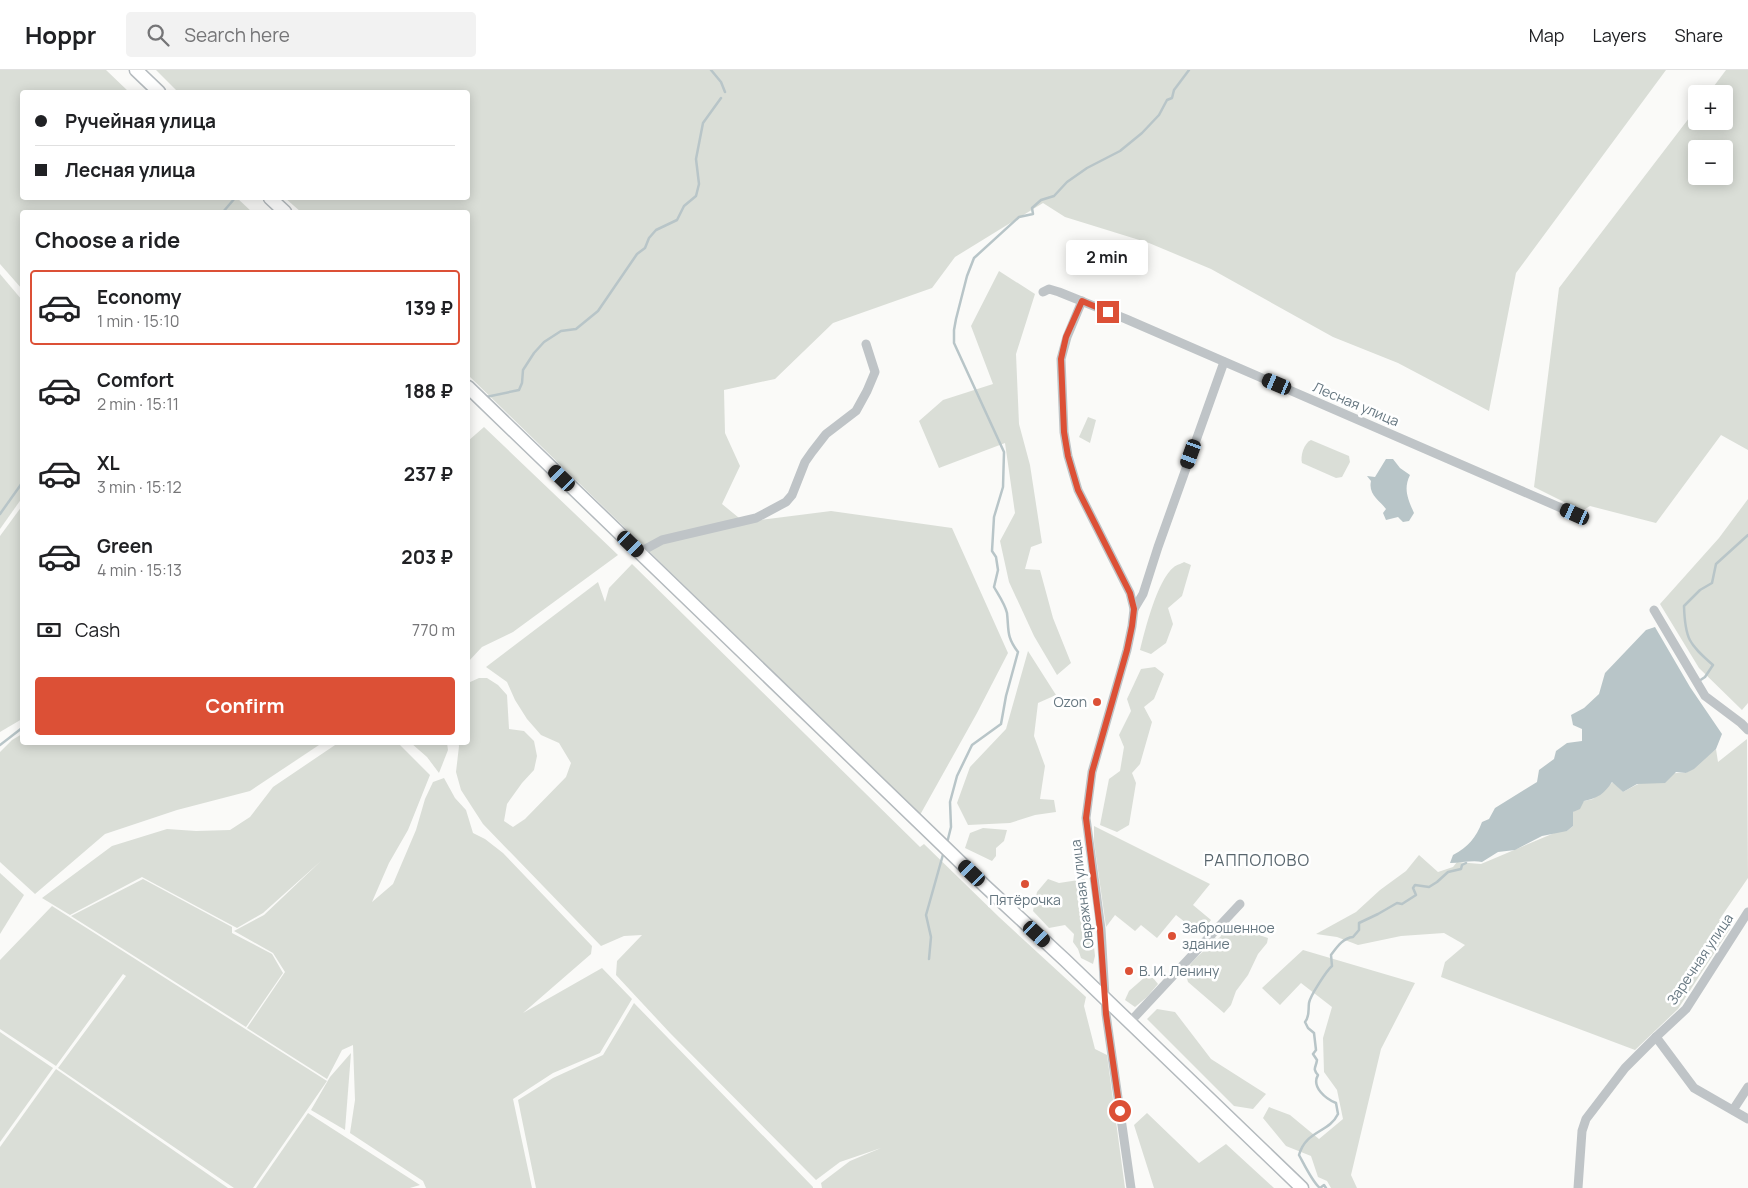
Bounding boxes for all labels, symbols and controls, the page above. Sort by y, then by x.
search box [126,12,476,57]
text: Hoppr [25,18,96,51]
icon: search [144,21,172,49]
text: Search here [184,22,290,48]
text: Map [1529,23,1564,47]
text: Layers [1592,23,1646,47]
text: Share [1674,23,1723,47]
map controls [1688,85,1733,185]
button: + [1688,85,1733,130]
text: Ручейная улица [65,108,216,134]
button: − [1688,140,1733,185]
text: Лесная улица [65,157,195,183]
text: Choose a ride [35,225,180,255]
callout: 2 min [1067,240,1149,274]
text: 2 min [1086,246,1128,268]
text: Economy [97,284,181,310]
icon: car [37,285,82,330]
text: 139 ₽ [405,295,453,321]
route end [1097,301,1119,323]
text: 1 min · 15:10 [97,310,180,332]
text: Comfort [97,367,174,393]
icon: car [37,368,82,413]
car [1260,371,1293,397]
street label: Лесная улица [1310,377,1402,430]
text: 188 ₽ [405,378,453,404]
text: 2 min · 15:11 [97,393,179,415]
car [1178,437,1203,471]
text: XL [97,450,120,476]
icon: car [37,451,82,496]
text: 237 ₽ [404,461,453,487]
car [545,462,578,494]
text: 3 min · 15:12 [97,476,182,498]
car [1558,501,1591,527]
car [614,528,647,560]
text: Green [97,533,153,559]
icon: car [37,534,82,579]
text: 203 ₽ [401,544,453,570]
text: 4 min · 15:13 [97,559,182,581]
icon: cash [35,616,63,644]
text: Cash [75,617,120,643]
text: 770 m [412,619,455,641]
button: Confirm [35,677,455,735]
place label: Ozon [1053,692,1087,711]
marker: Ozon [1091,696,1103,708]
street label: Овражная улица [1065,839,1098,950]
district label: РАППОЛОВО [1204,849,1310,871]
car [955,857,988,889]
marker: Пятёрочка [1019,878,1031,890]
place label: Пятёрочка [989,890,1061,909]
street label: Заречная улица [1662,909,1737,1008]
car [1020,918,1053,950]
place label: Заброшенное здание [1182,918,1275,953]
marker: Заброшенное здание [1166,930,1178,942]
place label: В. И. Ленину [1139,961,1220,980]
marker: В. И. Ленину [1123,965,1135,977]
route start [1109,1100,1131,1122]

